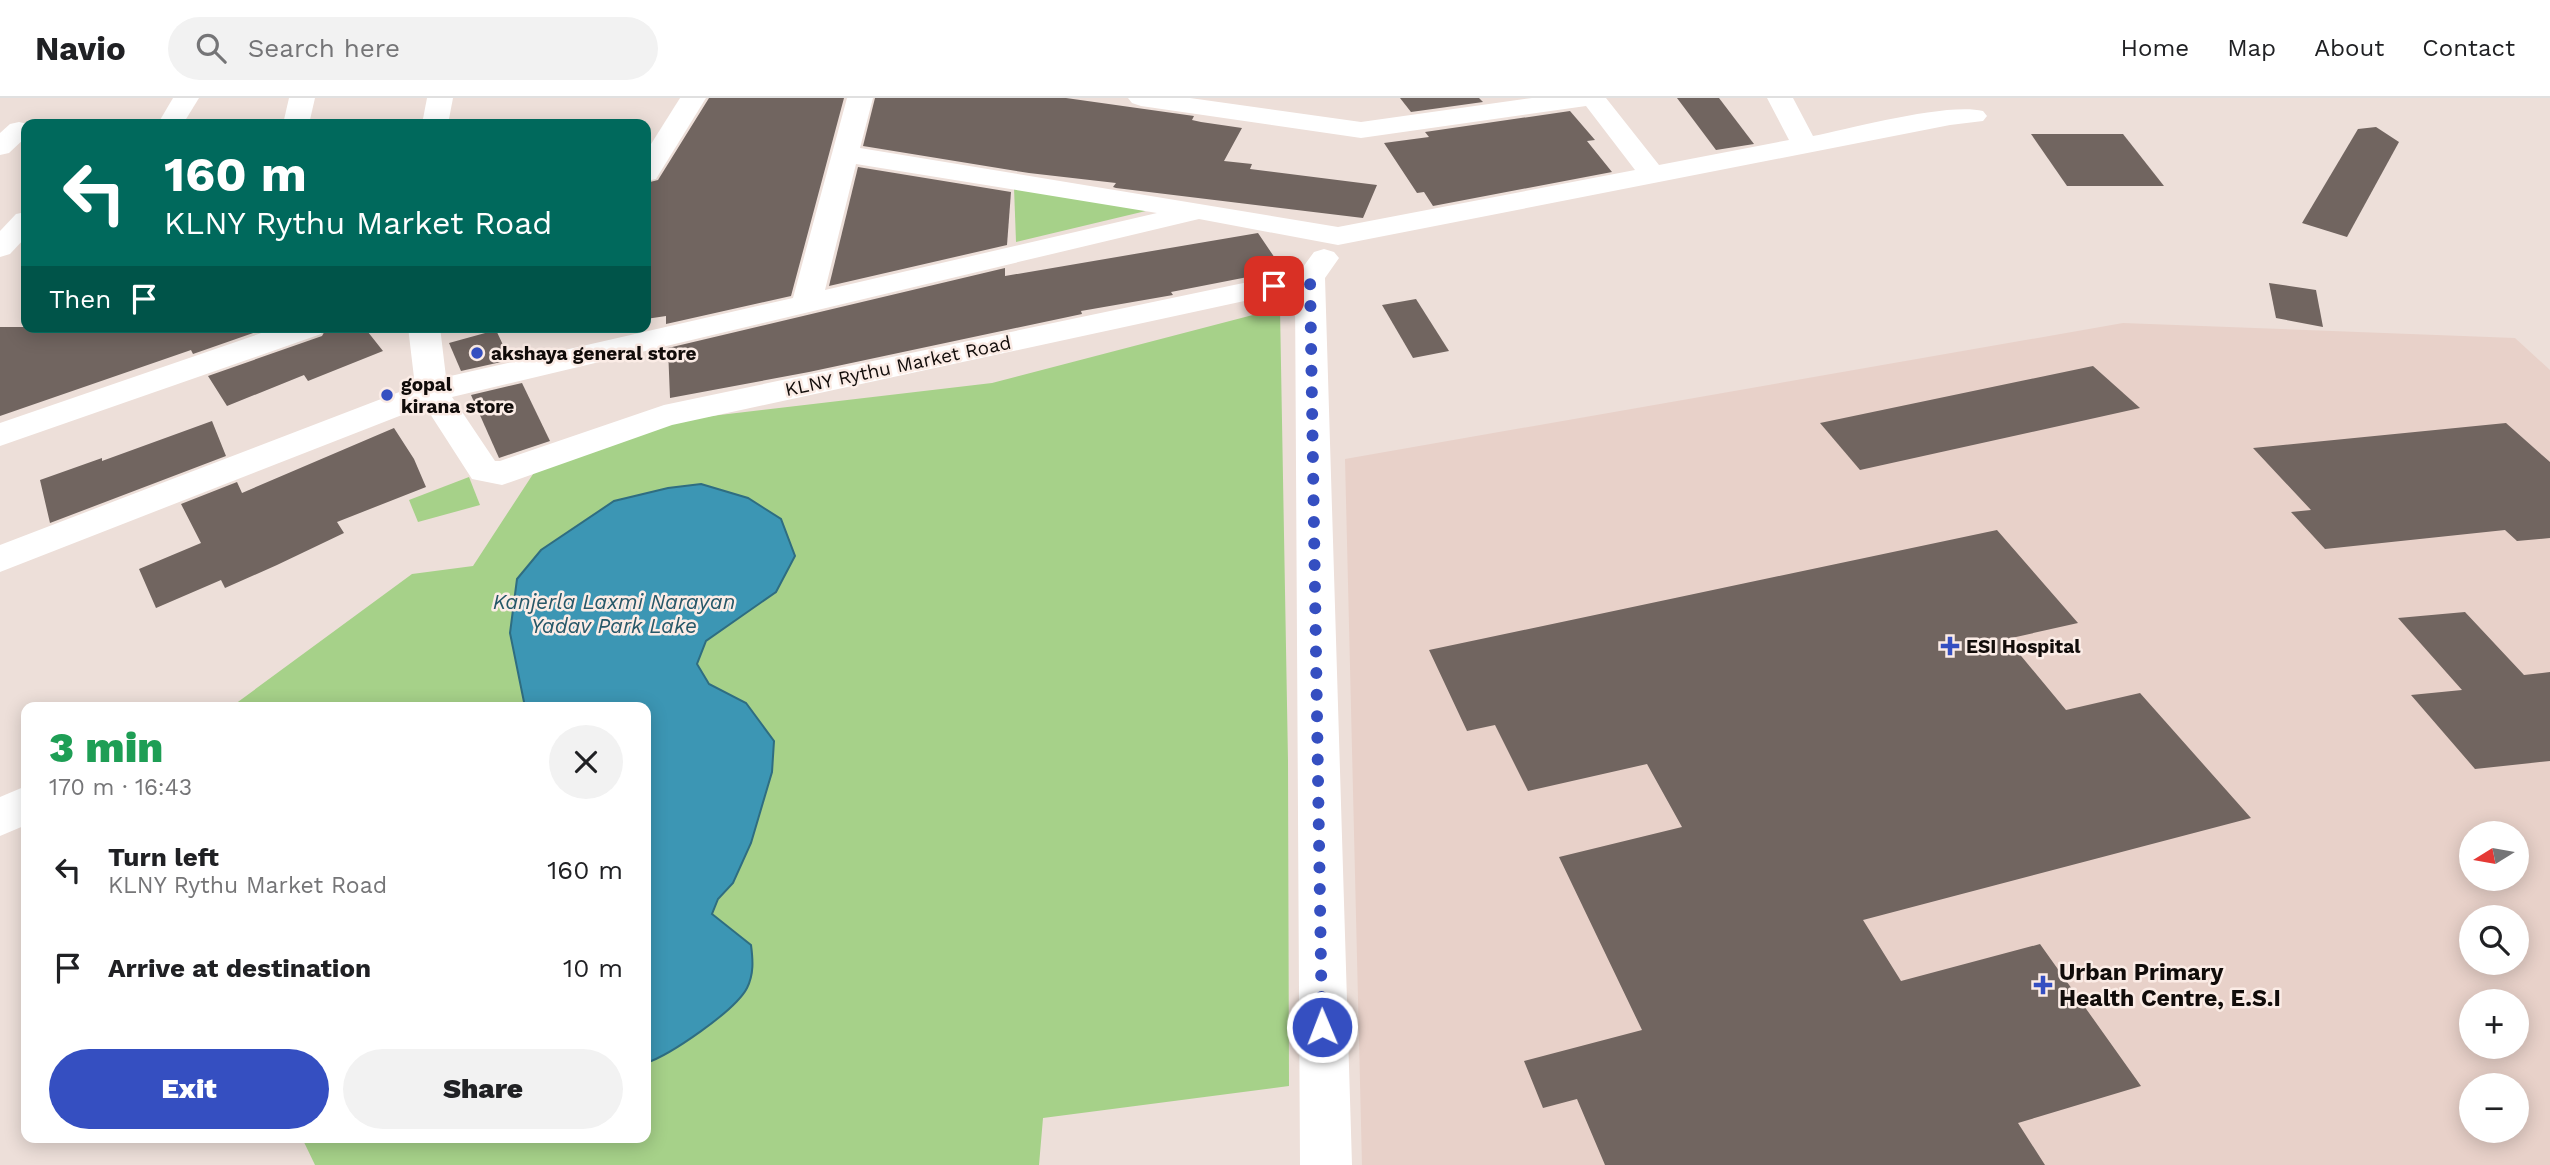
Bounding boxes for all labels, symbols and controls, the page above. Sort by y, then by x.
search box [168,17,658,80]
text: Navio [35,29,126,68]
icon: search [192,29,230,67]
text: Search here [248,33,400,63]
text: Home [2121,34,2189,62]
text: Map [2227,34,2276,62]
text: About [2314,34,2384,62]
text: Contact [2422,34,2515,62]
text: 160 m [164,145,307,203]
icon: left [49,147,140,238]
text: KLNY Rythu Market Road [164,204,552,242]
pin [1244,256,1304,316]
icon: arrive [1255,267,1293,305]
icon: arrive [125,280,163,318]
text: Then [49,284,111,314]
street label: KLNY Rythu Market Road [783,331,1013,401]
place label: akshaya general store [491,342,697,365]
marker: akshaya general store [469,345,485,361]
place label: gopal kirana store [401,373,514,418]
marker: gopal kirana store [379,387,395,403]
water label: Kanjerla Laxmi Narayan Yadav Park Lake [493,589,735,638]
place label: ESI Hospital [1966,635,2081,658]
marker: ESI Hospital [1940,636,1960,656]
text: 3 min [49,723,163,772]
button: close [549,725,623,799]
text: 170 m · 16:43 [49,774,192,801]
north arrow [2459,821,2529,891]
map controls [2459,821,2529,1143]
text: Turn left [108,842,219,872]
icon: left [49,851,87,889]
text: 160 m [547,855,623,885]
text: KLNY Rythu Market Road [108,872,387,899]
button: search [2459,905,2529,975]
icon: arrive [49,949,87,987]
text: Arrive at destination [108,953,371,983]
text: 10 m [563,953,623,983]
place label: Urban Primary Health Centre, E.S.I [2059,959,2281,1012]
marker: Urban Primary Health Centre, E.S.I [2033,975,2053,995]
button: + [2459,989,2529,1059]
position arrow [1285,990,1359,1064]
button: Exit [49,1049,329,1129]
button: Share [343,1049,623,1129]
button: − [2459,1073,2529,1143]

